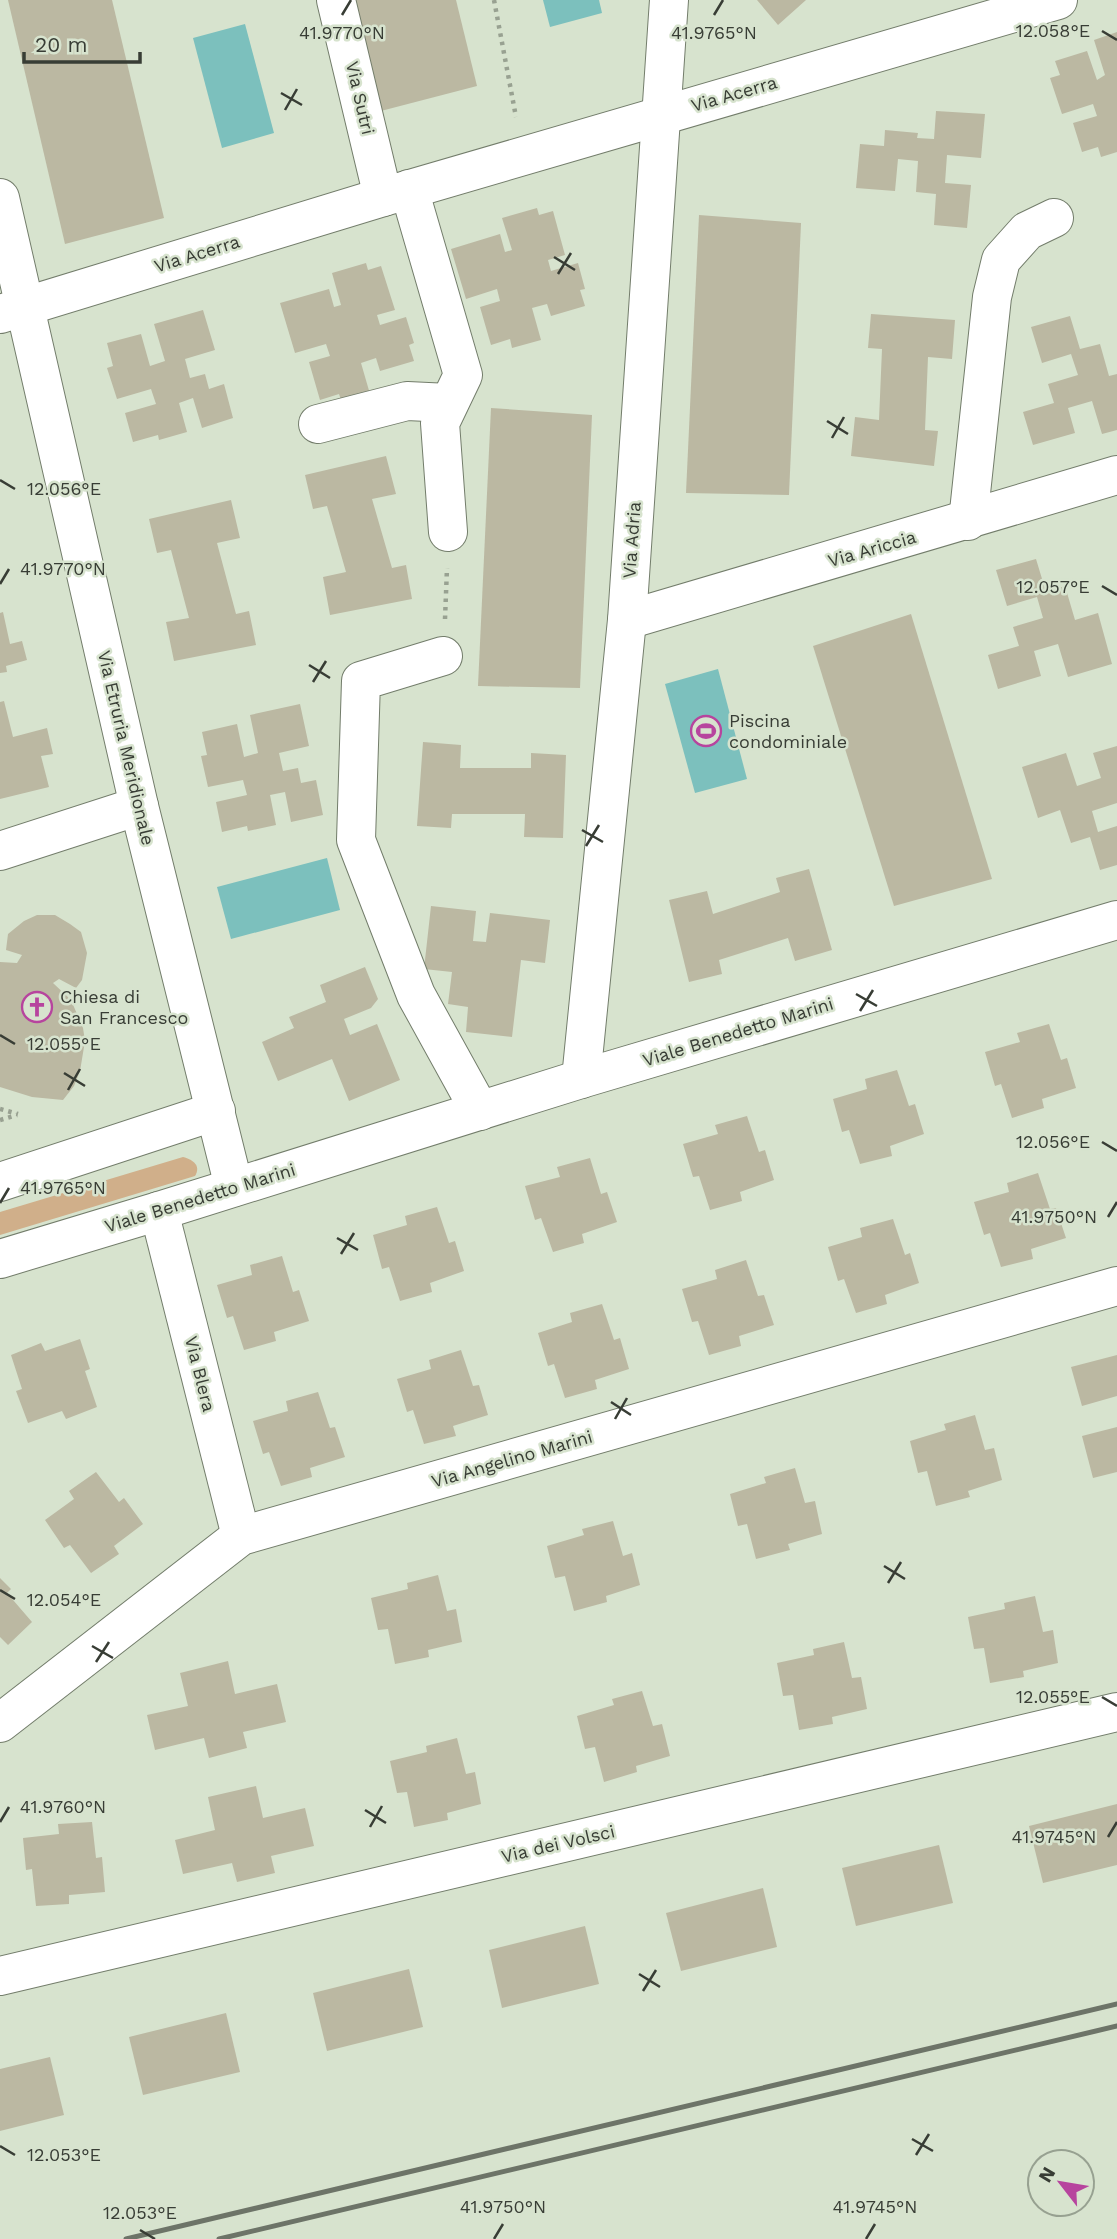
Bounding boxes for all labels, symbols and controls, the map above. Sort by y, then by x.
text: 12.058°E [1016,20,1090,41]
scale bar [24,21,140,65]
text: 41.9770°N [299,22,385,43]
text: 41.9765°N [671,22,757,43]
text: 20 m [35,32,87,57]
street label: Via Sutri [342,59,379,137]
street label: Via Acerra [688,71,779,116]
street label: Via Acerra [151,231,242,276]
text: 12.056°E [27,478,101,499]
street label: Via Adria [618,501,645,579]
street label: Via Ariccia [825,526,918,571]
text: 41.9770°N [20,558,106,579]
text: 12.057°E [1016,576,1090,597]
street label: Via Etruria Meridionale [94,648,159,847]
place label: Piscina condominiale [729,710,847,752]
sports icon: Piscina condominiale [689,714,723,748]
place label: Chiesa di San Francesco [60,986,188,1028]
church icon: Chiesa di San Francesco [20,990,54,1024]
street label: Viale Benedetto Marini [640,993,836,1071]
text: 12.055°E [27,1033,101,1054]
text: 12.056°E [1016,1131,1090,1152]
street label: Viale Benedetto Marini [102,1159,298,1237]
text: 41.9765°N [20,1177,106,1198]
text: 41.9750°N [1011,1206,1097,1227]
street label: Via Blera [181,1334,220,1414]
street label: Via Angelino Marini [429,1425,595,1492]
text: 12.054°E [27,1589,101,1610]
text: 12.055°E [1016,1686,1090,1707]
text: 41.9760°N [20,1796,106,1817]
street label: Via dei Volsci [499,1820,617,1867]
text: 41.9745°N [1011,1826,1097,1847]
text: 12.053°E [27,2144,101,2165]
north arrow [1026,2148,1096,2218]
text: N [1033,2163,1060,2186]
text: 41.9750°N [460,2196,546,2217]
text: 41.9745°N [832,2196,918,2217]
text: 12.053°E [103,2202,177,2223]

